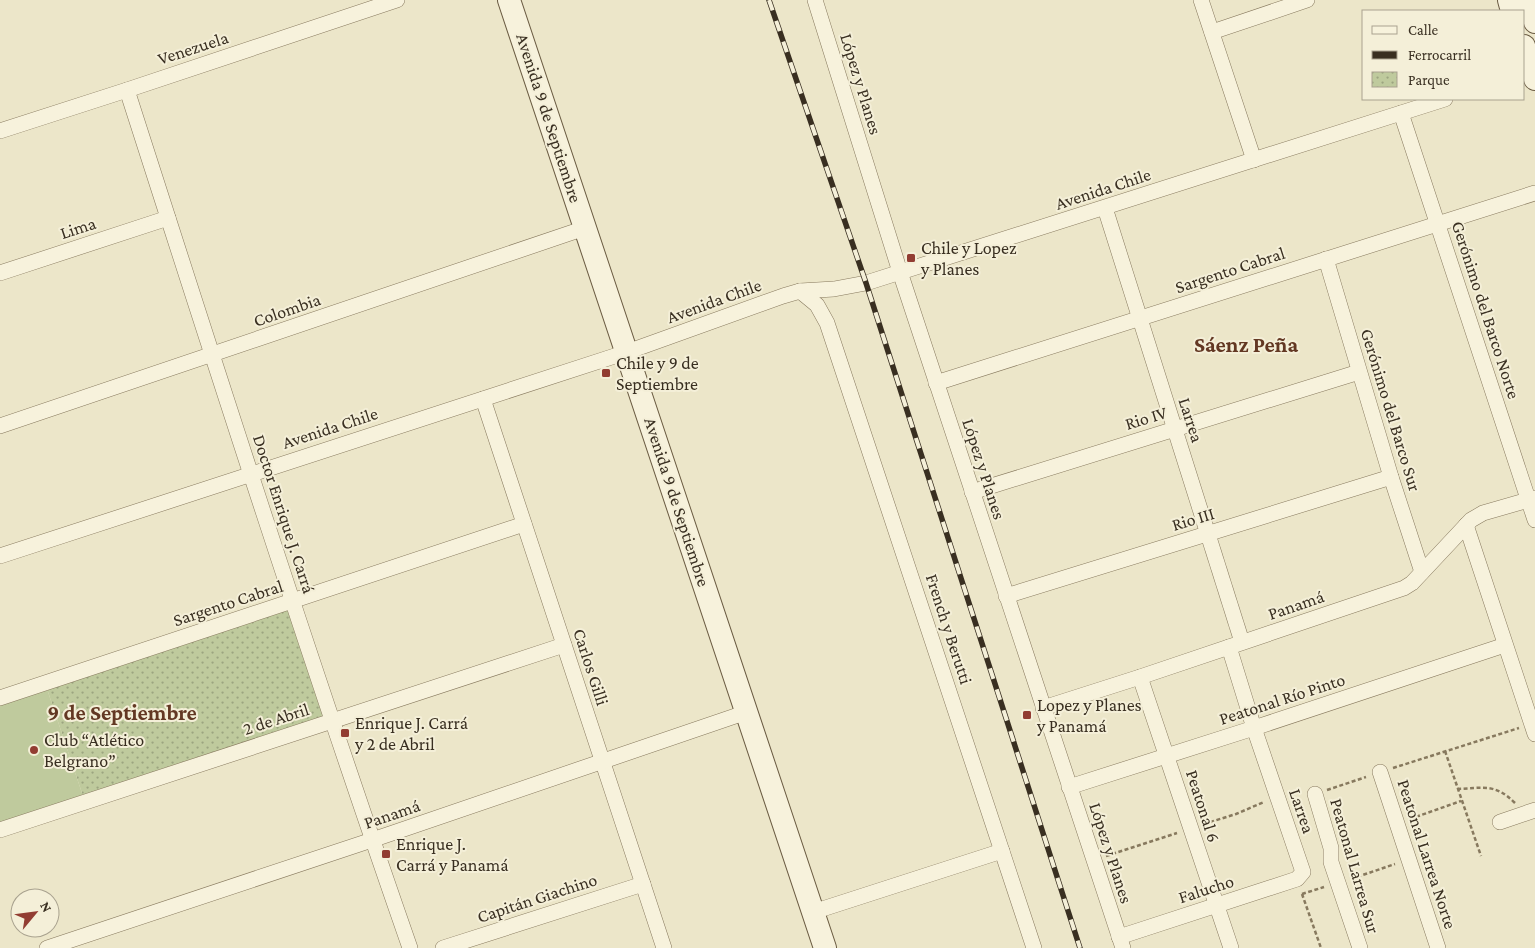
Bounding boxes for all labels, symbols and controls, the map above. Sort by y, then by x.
legend [1362,10,1525,100]
text: Calle [1408,22,1439,38]
street label: Venezuela [155,27,231,69]
street label: Avenida 9 de Septiembre [512,31,586,205]
street label: López y Planes [836,31,886,137]
text: Ferrocarril [1408,47,1471,63]
text: Parque [1408,72,1450,89]
street label: Avenida Chile [1053,164,1153,214]
street label: Lima [58,213,98,243]
street label: Gerónimo del Barco Norte [1448,219,1524,401]
place label: Chile y Lopez y Planes [920,238,1017,279]
street label: Sargento Cabral [1173,243,1288,297]
marker: Chile y Lopez y Planes [905,252,917,264]
street label: Avenida Chile [664,275,764,327]
street label: Colombia [251,289,323,331]
street label: Gerónimo del Barco Sur [1357,326,1425,494]
district label: Sáenz Peña [1194,332,1298,357]
place label: Chile y 9 de Septiembre [616,353,699,394]
marker: Chile y 9 de Septiembre [600,367,612,379]
street label: Larrea [1174,395,1208,445]
street label: Rio IV [1123,402,1170,434]
street label: Avenida Chile [280,403,380,453]
street label: Avenida 9 de Septiembre [640,415,714,589]
street label: López y Planes [958,416,1010,522]
street label: Doctor Enrique J. Carrá [249,432,319,596]
street label: Rio III [1169,503,1217,535]
street label: French y Berutti [922,571,976,687]
street label: Sargento Cabral [171,576,286,630]
street label: Panamá [1265,586,1327,624]
street label: Carlos Gilli [569,626,613,708]
street label: Peatonal Río Pinto [1217,669,1347,729]
place label: Lopez y Planes y Panamá [1036,695,1142,736]
street label: 2 de Abril [241,699,312,739]
district label: 9 de Septiembre [47,700,197,725]
marker: Lopez y Planes y Panamá [1021,709,1033,721]
place label: Enrique J. Carrá y 2 de Abril [354,713,468,754]
marker: Enrique J. Carrá y 2 de Abril [339,727,351,739]
place label: Club “Atlético Belgrano” [44,730,144,771]
marker: Club “Atlético Belgrano” [28,744,40,756]
street label: Peatonal 6 [1182,767,1224,845]
street label: Peatonal Larrea Norte [1393,777,1461,931]
street label: Larrea [1285,786,1319,836]
street label: Panamá [361,795,423,833]
street label: Peatonal Larrea Sur [1326,796,1384,936]
street label: López y Planes [1085,800,1137,906]
place label: Enrique J. Carrá y Panamá [396,834,509,875]
marker: Enrique J. Carrá y Panamá [380,848,392,860]
street label: Capitán Giachino [474,869,600,927]
street label: Falucho [1176,871,1236,907]
north arrow [10,888,60,938]
text: N [37,899,56,915]

